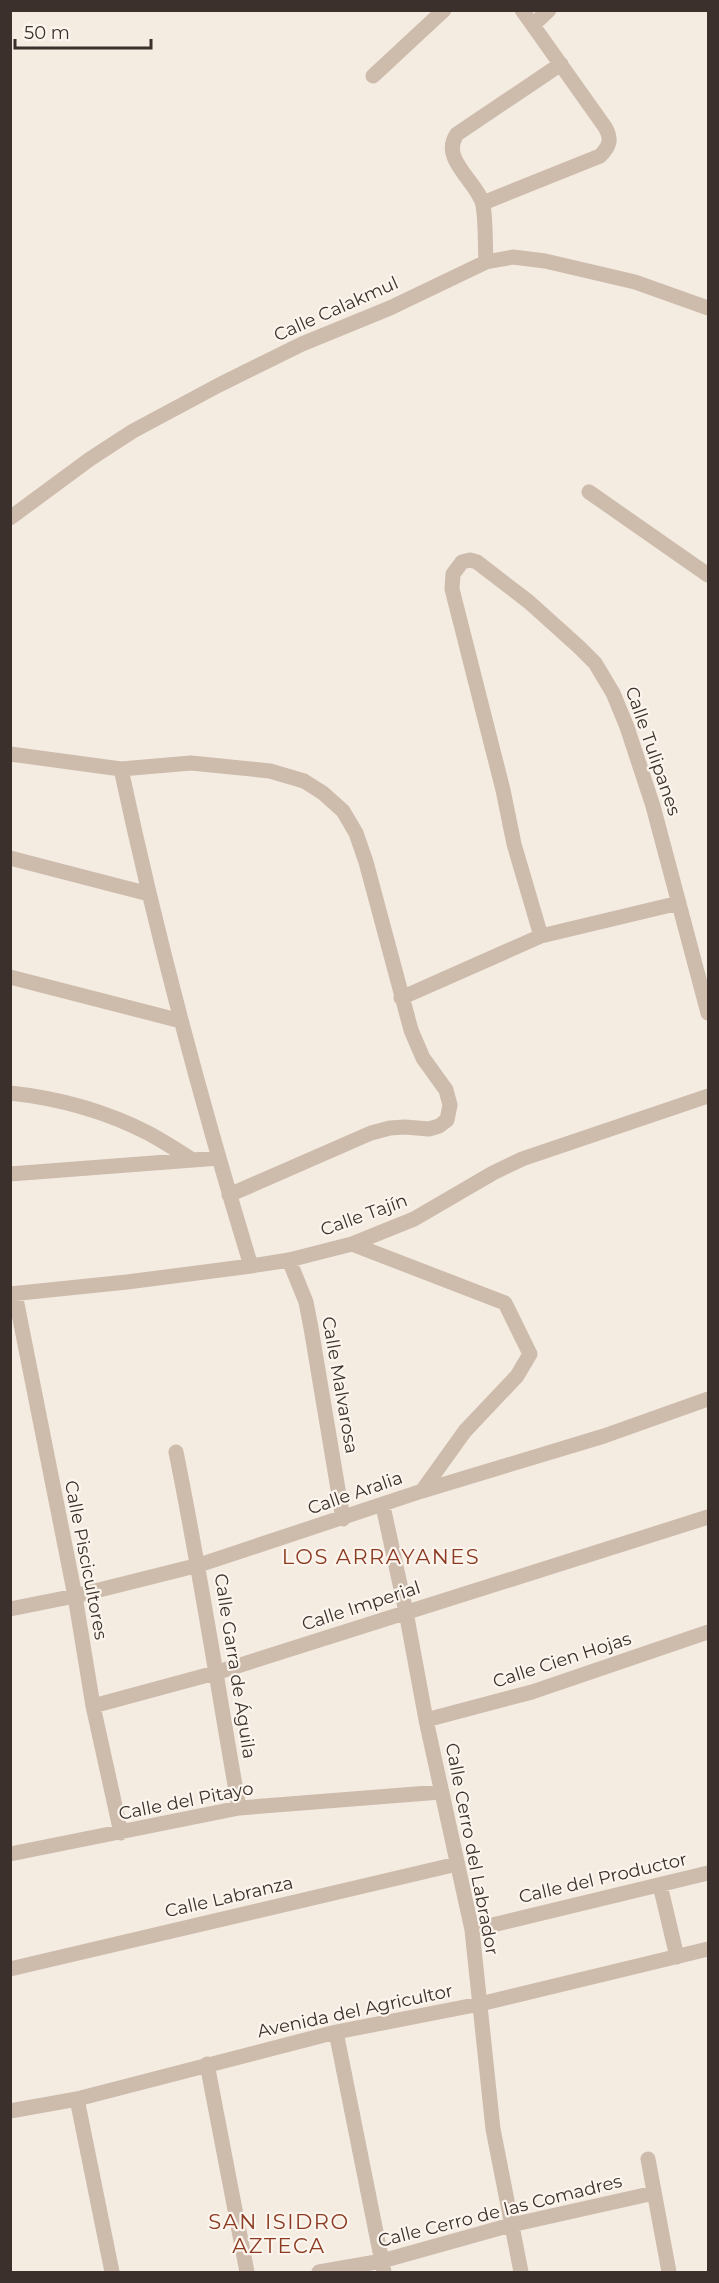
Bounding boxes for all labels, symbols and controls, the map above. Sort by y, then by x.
scale bar [15,12,152,50]
text: 50 m [24,22,70,44]
street label: Calle Calakmul [270,272,402,346]
street label: Calle Tulipanes [621,684,685,819]
street label: Calle Tajín [318,1189,410,1241]
street label: Calle Malvarosa [317,1315,363,1455]
street label: Calle Aralia [305,1467,405,1519]
street label: Calle Piscicultores [60,1479,112,1642]
district label: LOS ARRAYANES [282,1544,480,1569]
street label: Calle Garra de Águila [209,1572,261,1760]
street label: Calle Imperial [299,1576,423,1636]
street label: Calle Cien Hojas [490,1627,634,1693]
street label: Calle Cerro del Labrador [441,1741,503,1957]
street label: Calle del Pitayo [117,1777,255,1825]
street label: Calle del Productor [517,1848,689,1908]
street label: Calle Labranza [163,1872,295,1922]
street label: Avenida del Agricultor [255,1980,455,2042]
street label: Calle Cerro de las Comadres [376,2170,625,2252]
district label: SAN ISIDRO AZTECA [208,2209,350,2258]

